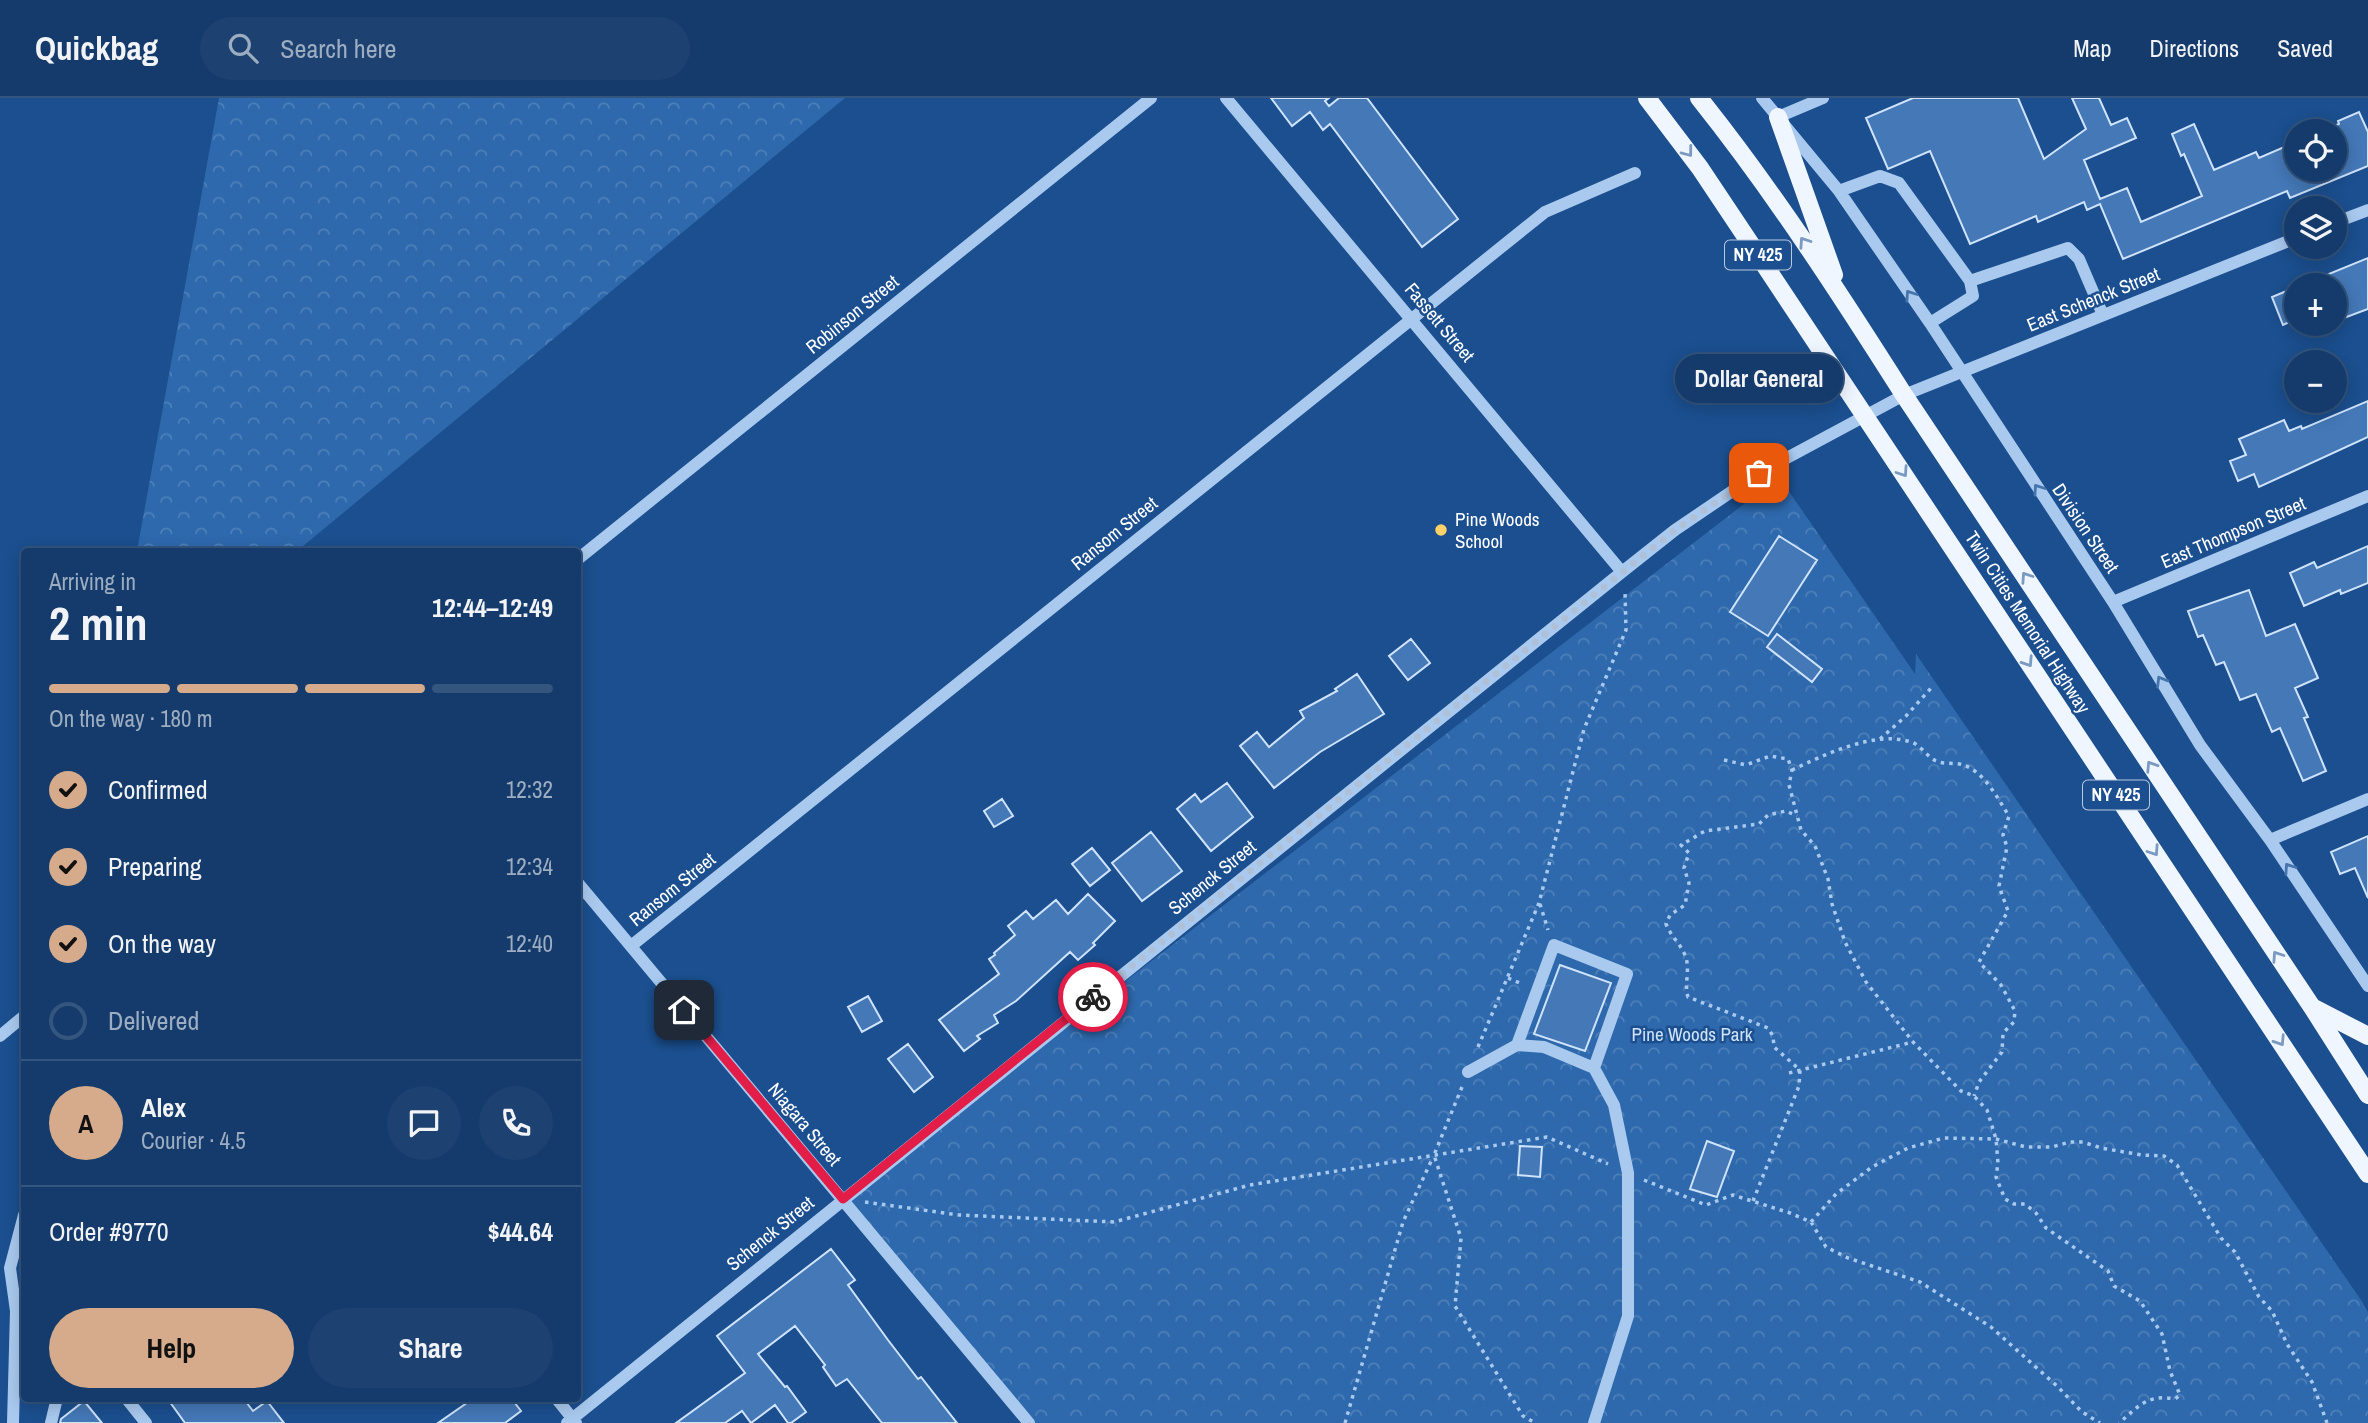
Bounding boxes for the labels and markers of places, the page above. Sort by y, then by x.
callout: Dollar General [1675,354,1843,403]
pin [1729,443,1789,503]
place label: Pine Woods School [1455,506,1540,554]
marker: Pine Woods School [1433,522,1449,538]
pin [654,980,714,1040]

